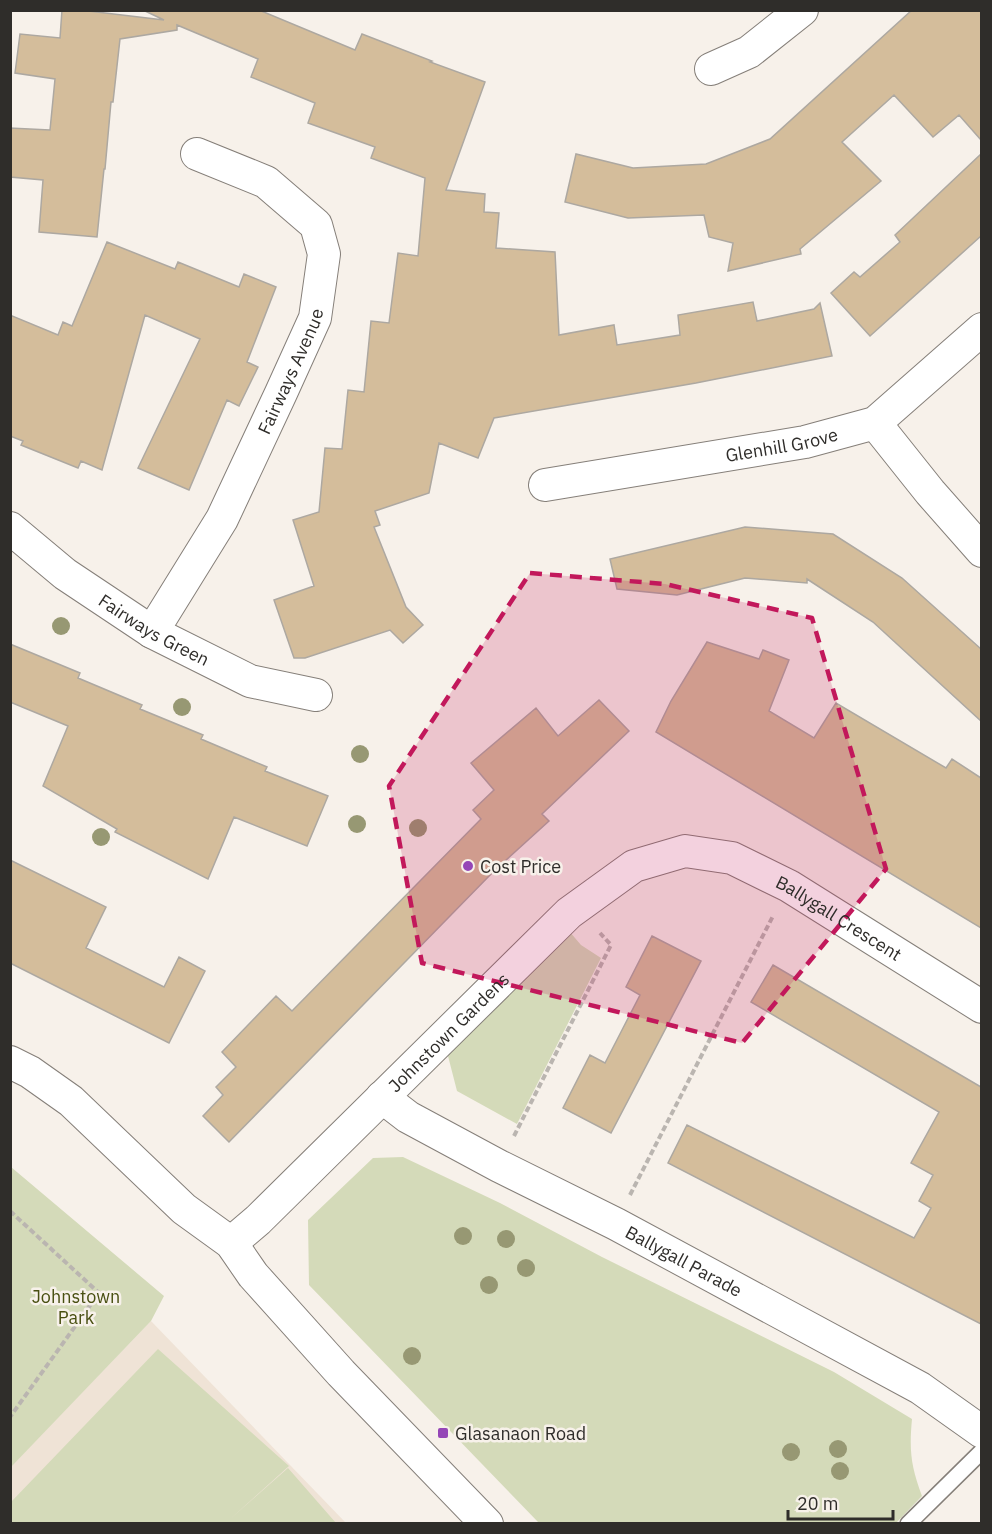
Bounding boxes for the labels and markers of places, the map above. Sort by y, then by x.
place label: Cost Price [480,855,561,878]
marker: Cost Price [461,859,475,873]
place label: Glasanaon Road [455,1422,586,1445]
marker: Glasanaon Road [436,1426,450,1440]

